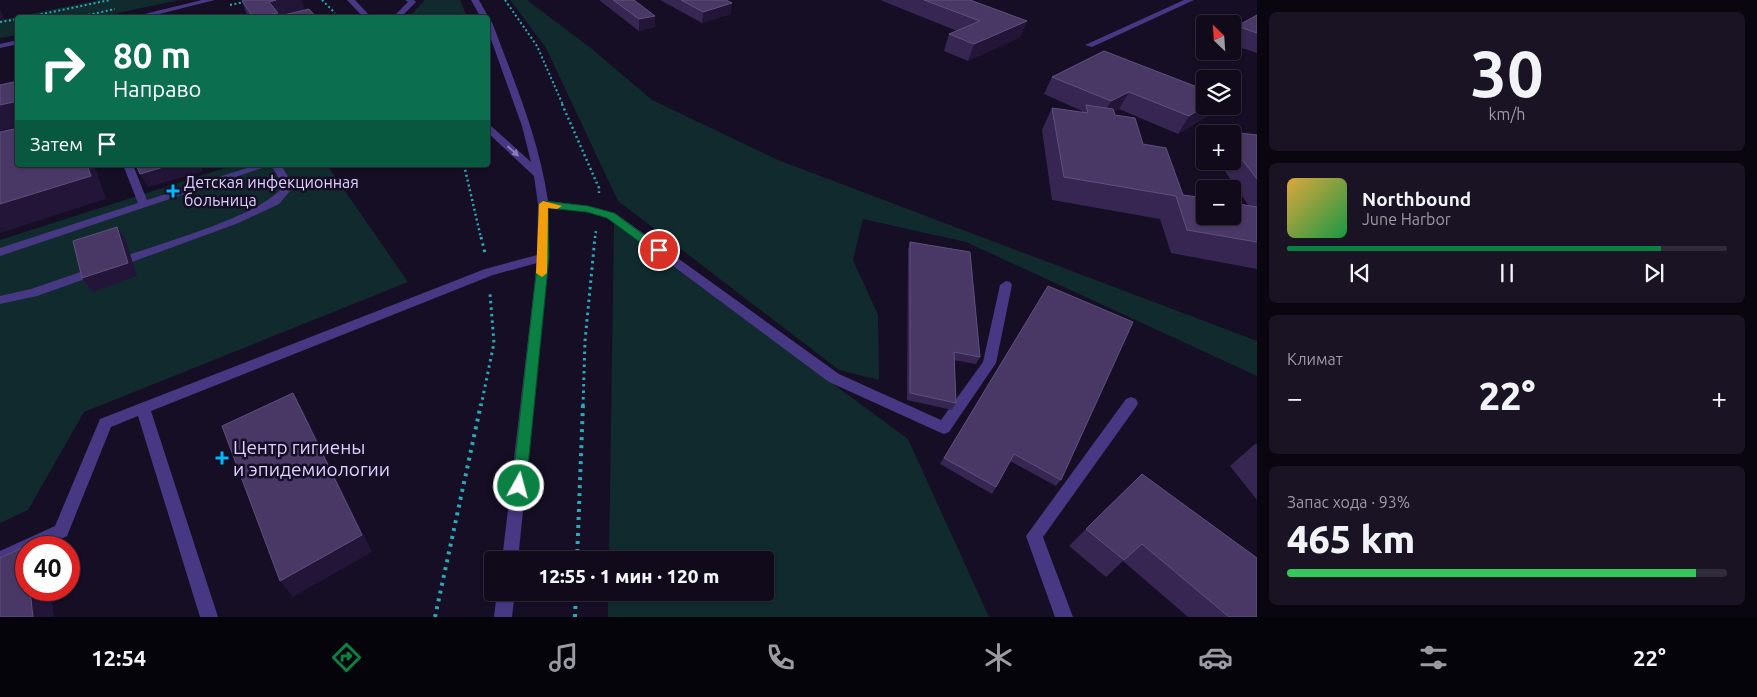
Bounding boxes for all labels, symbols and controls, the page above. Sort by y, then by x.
north arrow [1196,15,1241,60]
map controls [1196,15,1241,225]
icon: right [30,35,95,100]
text: 80 m [113,35,191,75]
text: 30 [1470,36,1544,109]
button: layers [1196,70,1241,115]
text: Направо [113,76,201,101]
text: km/h [1489,105,1525,123]
button: + [1196,125,1241,170]
icon: arrive [93,130,121,158]
text: Затем [30,133,83,155]
one-way arrow [507,145,519,157]
place label: Детская инфекционная больница [184,173,359,209]
button: − [1196,180,1241,225]
marker: Детская инфекционная больница [166,184,180,198]
text: Northbound [1362,188,1471,210]
text: June Harbor [1362,210,1451,228]
pin [638,229,680,271]
icon: arrive [645,236,673,264]
icon: previous [1346,259,1374,287]
icon: pause [1493,259,1521,287]
icon: next [1640,259,1668,287]
text: Климат [1287,350,1343,368]
text: 22° [1479,375,1535,417]
text: − [1287,382,1303,413]
text: + [1711,382,1727,413]
place label: Центр гигиены и эпидемиологии [233,436,390,480]
marker: Центр гигиены и эпидемиологии [215,451,229,465]
position arrow [492,459,544,511]
text: Запас хода · 93% [1287,493,1410,511]
text: 465 km [1287,518,1415,560]
speed limit sign: 40 [15,536,80,601]
text: 12:55 · 1 мин · 120 m [539,565,719,587]
icon: directions [329,640,364,675]
icon: music [546,640,581,675]
icon: phone [763,640,798,675]
icon: climate [981,640,1016,675]
icon: car [1198,640,1233,675]
icon: filters [1416,640,1451,675]
text: 12:54 [91,645,146,670]
text: 22° [1633,645,1666,670]

